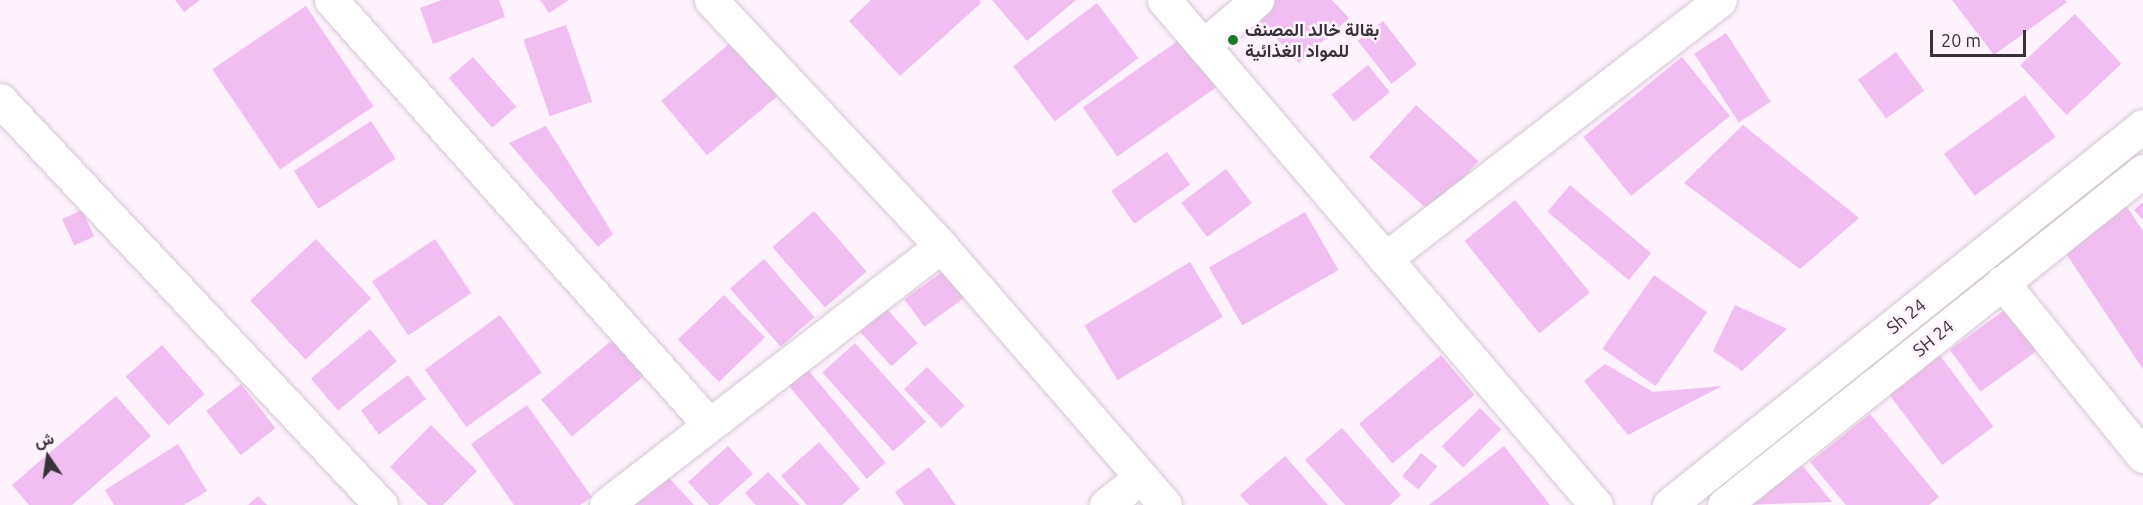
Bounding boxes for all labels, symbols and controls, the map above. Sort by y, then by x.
scale bar [1933,18,2029,56]
place label: بقالة خالد المصنف للمواد الغذائية [1245,19,1379,62]
text: 20 m [1941,30,1981,50]
marker: بقالة خالد المصنف للمواد الغذائية [1226,33,1240,47]
street label: Sh 24 [1882,294,1930,338]
street label: SH 24 [1908,315,1958,361]
north arrow [18,427,78,487]
text: ش [33,429,55,450]

